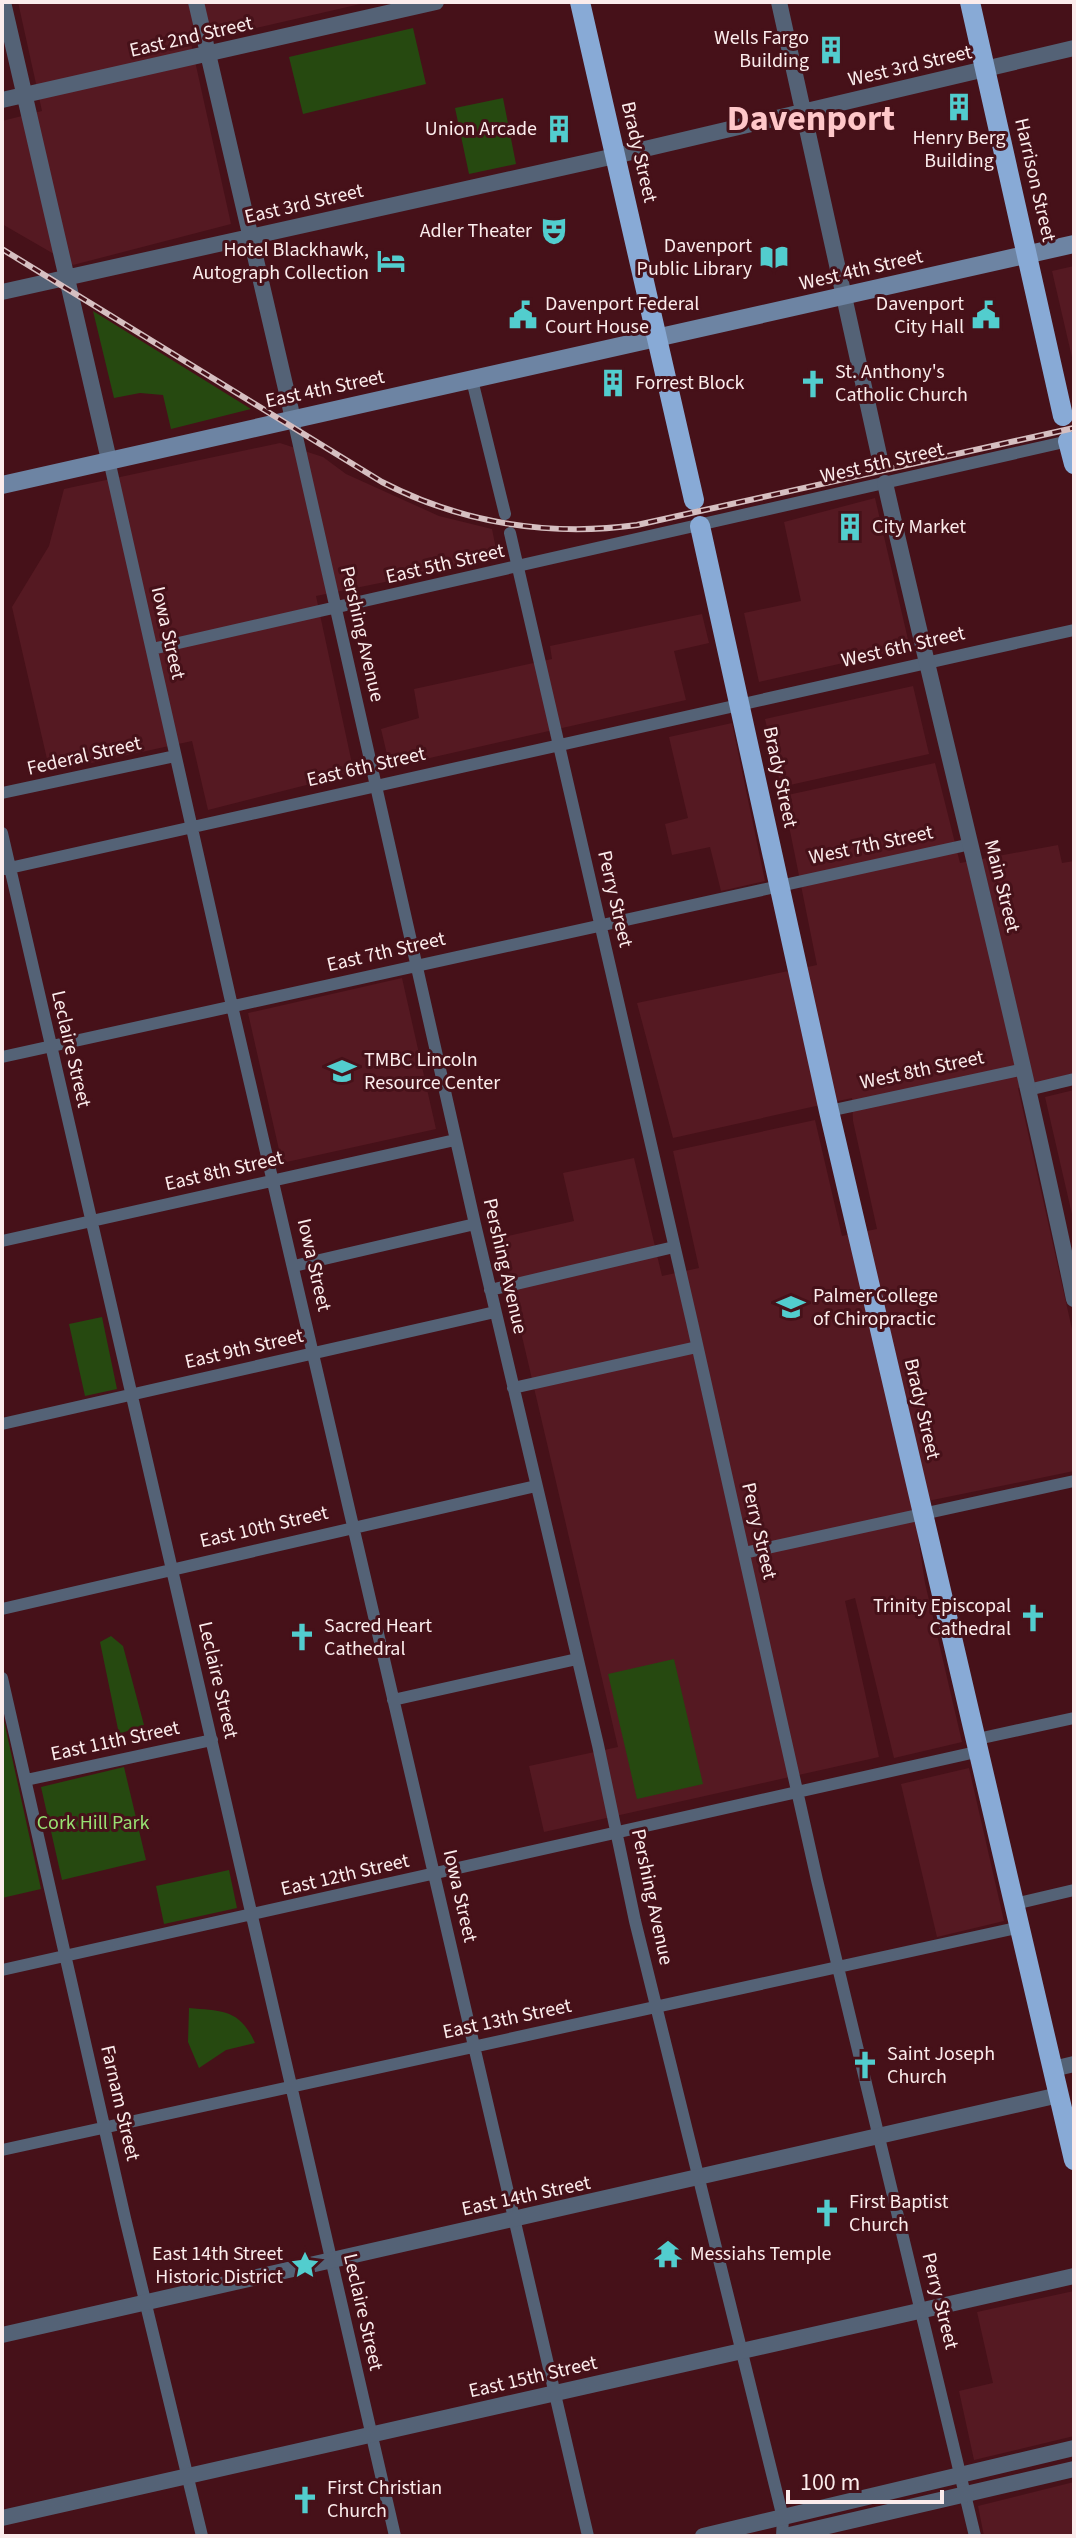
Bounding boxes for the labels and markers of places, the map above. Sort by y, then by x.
place label: Wells Fargo Building [714,24,809,75]
building icon: Wells Fargo Building [816,35,846,65]
building icon: Henry Berg Building [944,92,974,122]
building icon: Union Arcade [544,114,574,144]
place label: Union Arcade [425,115,537,143]
place label: Henry Berg Building [912,124,1006,175]
theatre icon: Adler Theater [539,216,569,246]
place label: Adler Theater [420,217,532,245]
place label: Davenport Public Library [637,232,753,283]
place label: Hotel Blackhawk, Autograph Collection [193,236,369,287]
library icon: Davenport Public Library [759,242,789,272]
hotel icon: Hotel Blackhawk, Autograph Collection [376,246,406,276]
place label: Davenport Federal Court House [545,290,699,341]
place label: Davenport City Hall [876,290,964,341]
public building icon: Davenport Federal Court House [508,300,538,330]
public building icon: Davenport City Hall [971,300,1001,330]
place label: St. Anthony's Catholic Church [835,358,968,409]
building icon: Forrest Block [598,368,628,398]
place label: Forrest Block [635,369,745,397]
church icon: St. Anthony's Catholic Church [798,369,828,399]
building icon: City Market [835,512,865,542]
place label: City Market [872,513,966,541]
place label: TMBC Lincoln Resource Center [364,1046,500,1097]
school or university icon: TMBC Lincoln Resource Center [327,1056,357,1086]
place label: Palmer College of Chiropractic [813,1282,938,1333]
school or university icon: Palmer College of Chiropractic [776,1292,806,1322]
place label: Trinity Episcopal Cathedral [873,1592,1011,1643]
church icon: Trinity Episcopal Cathedral [1018,1603,1048,1633]
place label: Sacred Heart Cathedral [324,1612,432,1663]
church icon: Sacred Heart Cathedral [287,1622,317,1652]
place label: Saint Joseph Church [887,2040,995,2091]
church icon: Saint Joseph Church [850,2050,880,2080]
place label: First Baptist Church [849,2188,949,2239]
church icon: First Baptist Church [812,2198,842,2228]
temple icon: Messiahs Temple [653,2239,683,2269]
place label: East 14th Street Historic District [152,2240,283,2291]
place label: Messiahs Temple [690,2240,832,2268]
place icon: East 14th Street Historic District [290,2250,320,2280]
place label: First Christian Church [327,2474,442,2525]
church icon: First Christian Church [290,2485,320,2515]

